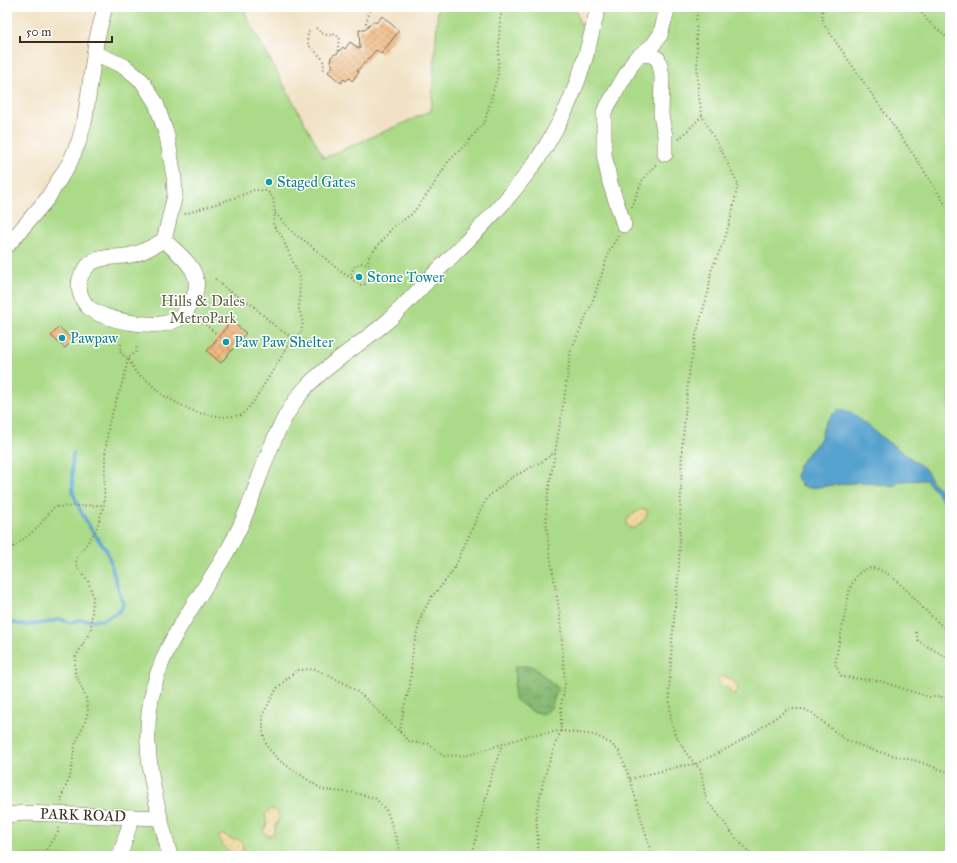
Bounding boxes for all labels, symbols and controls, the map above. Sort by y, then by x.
scale bar [20,18,112,44]
text: 50 m [26,25,51,39]
place label: Staged Gates [277,173,356,191]
marker: Staged Gates [264,177,274,187]
place label: Stone Tower [367,268,445,286]
marker: Stone Tower [354,272,364,282]
park label: Hills & Dales MetroPark [161,292,245,327]
place label: Pawpaw [70,329,118,347]
marker: Pawpaw [57,333,67,343]
place label: Paw Paw Shelter [234,333,334,351]
marker: Paw Paw Shelter [221,337,231,347]
street label: PARK ROAD [40,805,127,826]

